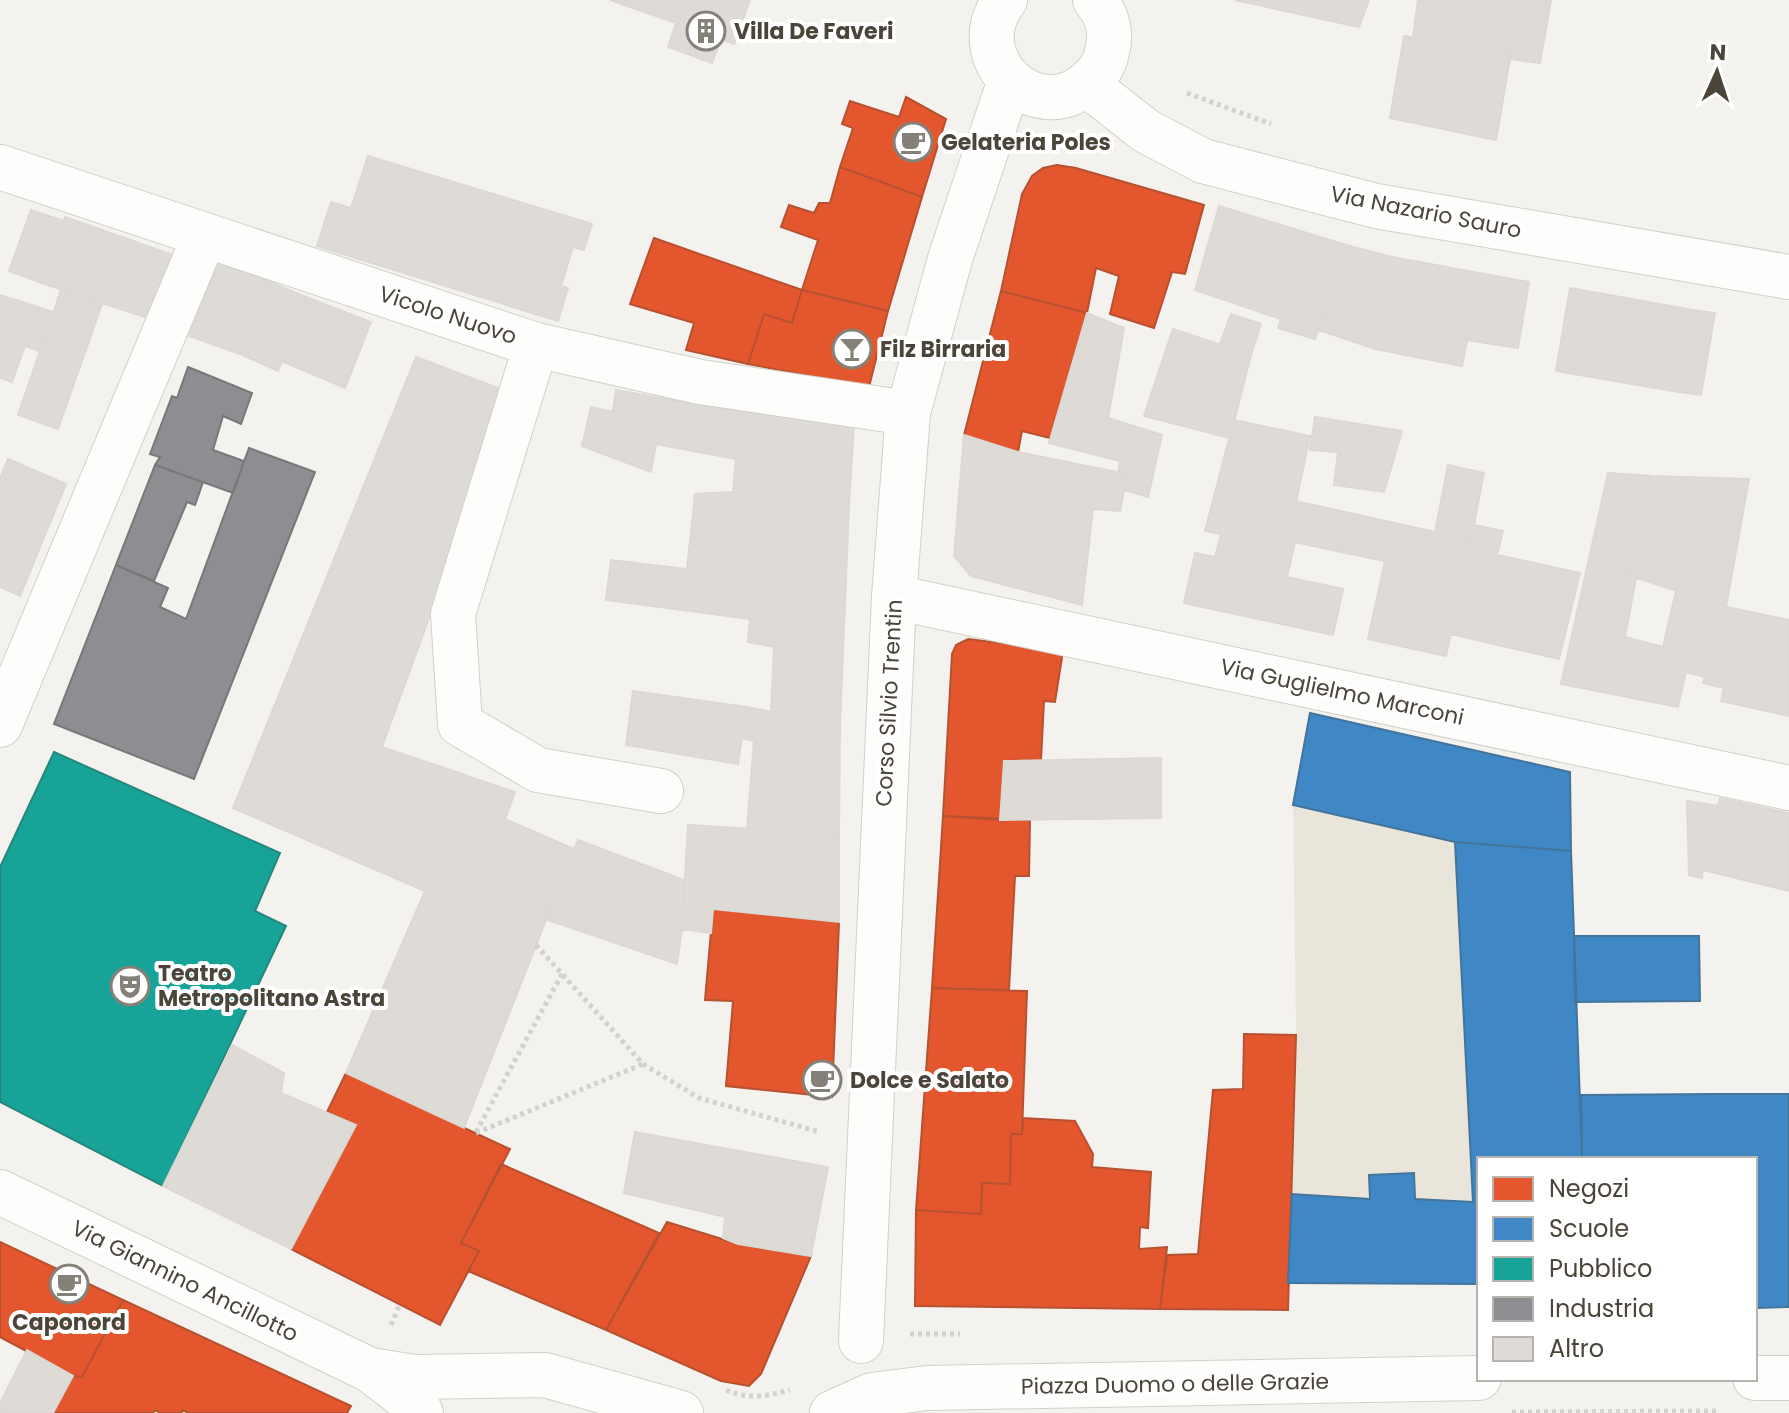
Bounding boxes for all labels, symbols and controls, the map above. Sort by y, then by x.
building icon: Villa De Faveri [685,10,727,52]
place label: Villa De Faveri [734,16,894,47]
north arrow [1677,32,1757,112]
text: N [1709,37,1727,68]
cafe icon: Gelateria Poles [892,121,934,163]
place label: Gelateria Poles [941,127,1111,158]
street label: Via Nazario Sauro [1328,178,1524,246]
street label: Vicolo Nuovo [375,278,521,352]
bar icon: Filz Birraria [831,328,873,370]
place label: Filz Birraria [880,334,1006,365]
street label: Corso Silvio Trentin [868,599,910,807]
street label: Via Guglielmo Marconi [1217,651,1467,733]
place label: Teatro Metropolitano Astra [158,958,385,1014]
theatre icon: Teatro Metropolitano Astra [109,965,151,1007]
cafe icon: Dolce e Salato [801,1059,843,1101]
place label: Dolce e Salato [850,1065,1009,1096]
legend [1477,1157,1757,1381]
text: Negozi [1549,1172,1629,1205]
text: Scuole [1549,1212,1629,1245]
street label: Via Giannino Ancillotto [66,1213,304,1349]
text: Pubblico [1549,1252,1652,1285]
cafe icon: Caponord [48,1263,90,1305]
text: Industria [1549,1292,1654,1325]
place label: Caponord [12,1307,126,1338]
text: Altro [1549,1332,1604,1365]
street label: Piazza Duomo o delle Grazie [1021,1366,1329,1402]

